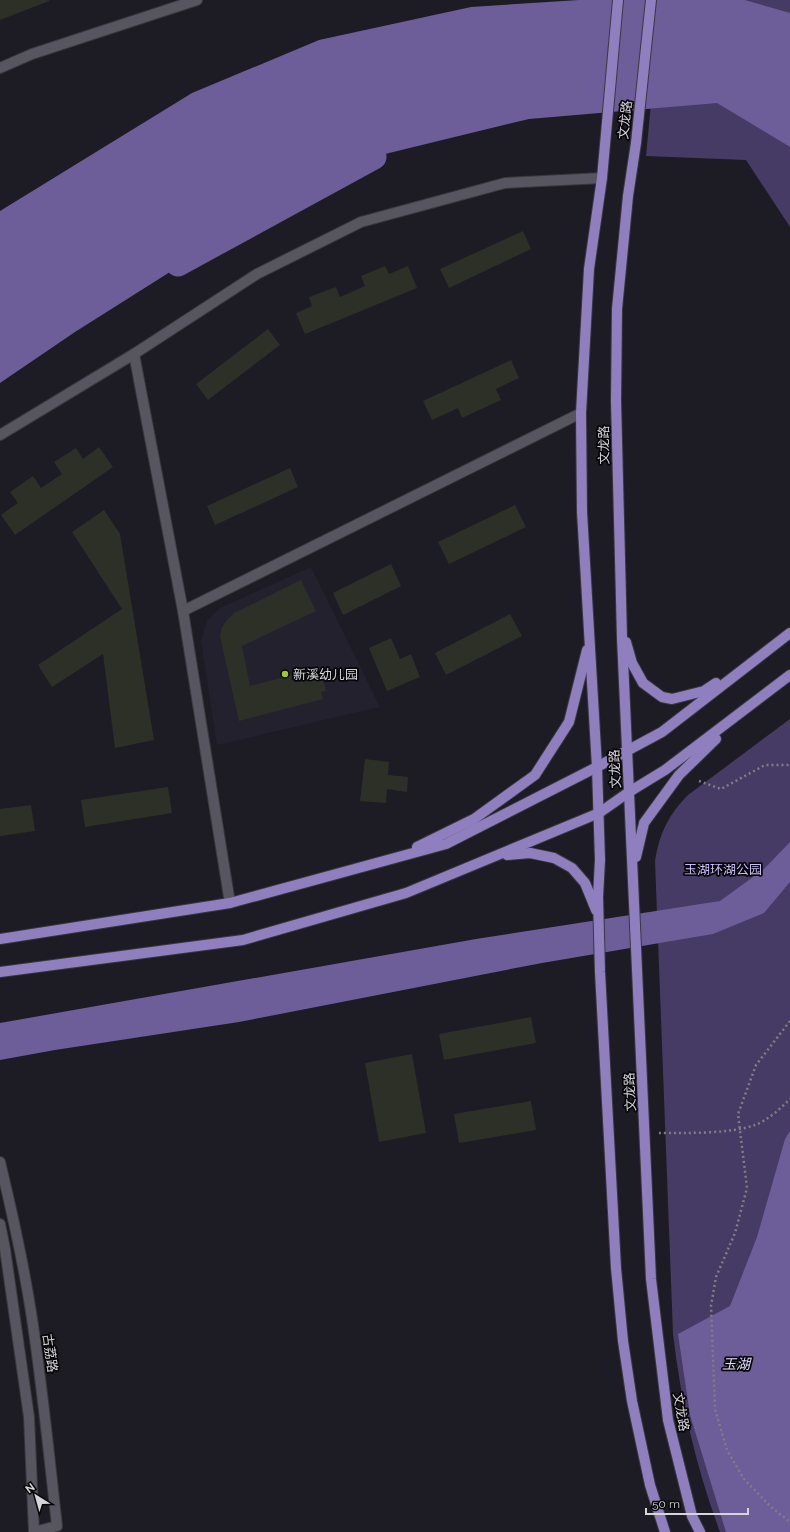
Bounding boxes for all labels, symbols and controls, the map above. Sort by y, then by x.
street label: 文龙路 [616,100,634,140]
street label: 文龙路 [596,425,612,465]
place label: 新溪幼儿园 [293,667,358,682]
marker: 新溪幼儿园 [280,669,290,679]
street label: 文龙路 [606,749,624,789]
park label: 玉湖环湖公园 [684,862,762,877]
street label: 文龙路 [621,1072,639,1112]
street label: 古荔路 [40,1333,60,1373]
water label: 玉湖 [722,1356,752,1372]
street label: 文龙路 [670,1391,692,1433]
north arrow [16,1476,56,1516]
text: N [23,1481,38,1496]
scale bar [646,1490,748,1516]
text: 50 m [652,1497,680,1511]

